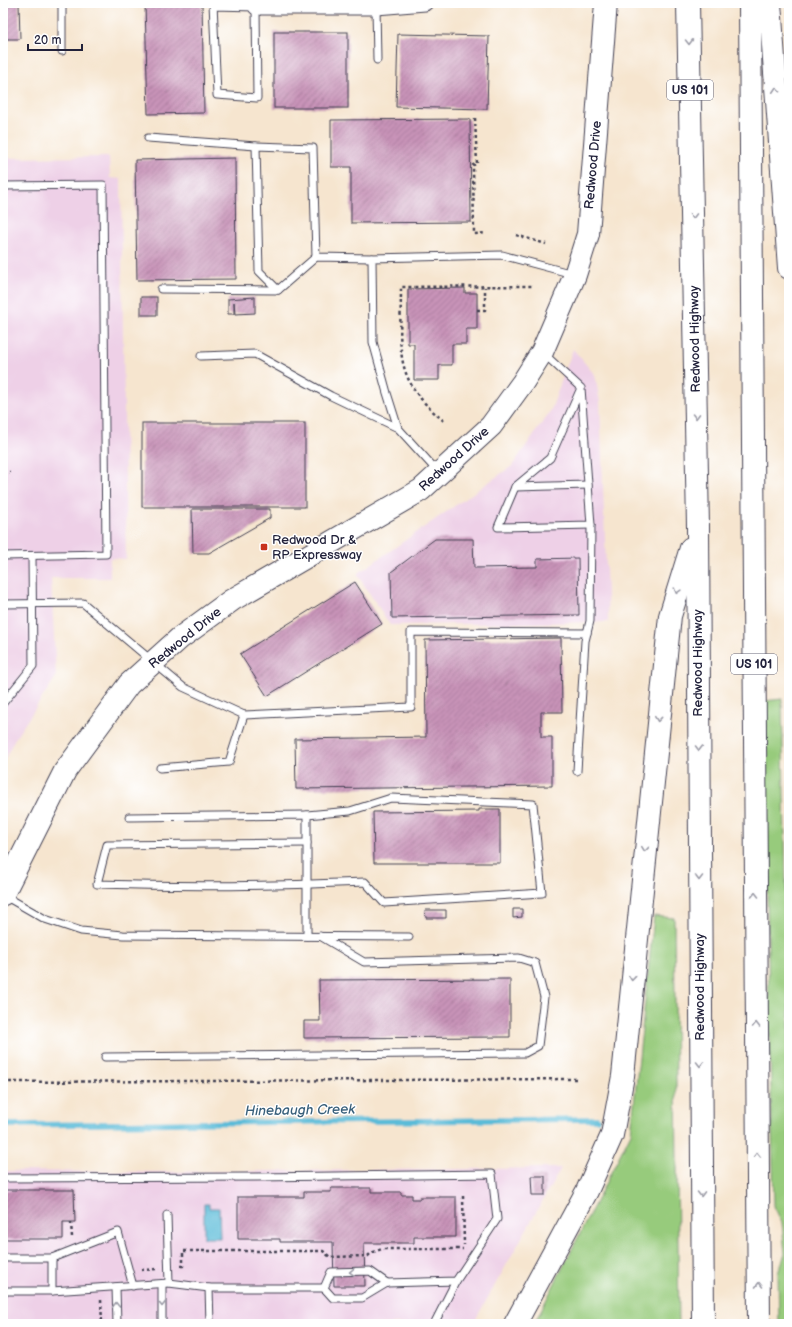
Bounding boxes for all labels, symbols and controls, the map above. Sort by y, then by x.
scale bar [28,26,82,52]
text: 20 m [34,33,61,48]
one-way arrow [685,39,693,45]
road number: US 101 [667,80,713,100]
one-way arrow [772,87,781,93]
street label: Redwood Drive [581,120,605,210]
one-way arrow [688,213,697,219]
street label: Redwood Highway [686,285,704,393]
one-way arrow [692,413,700,419]
street label: Redwood Drive [416,423,493,495]
place label: Redwood Dr & RP Expressway [272,532,362,563]
marker: Redwood Dr & RP Expressway [259,542,269,552]
one-way arrow [674,588,682,595]
street label: Redwood Drive [145,604,225,672]
street label: Redwood Highway [690,609,706,717]
road number: US 101 [731,654,777,674]
one-way arrow [654,716,663,723]
one-way arrow [695,745,703,751]
one-way arrow [641,846,650,852]
one-way arrow [695,875,703,881]
one-way arrow [751,892,759,898]
street label: Redwood Highway [692,933,708,1041]
one-way arrow [628,975,637,981]
one-way arrow [752,1022,760,1028]
one-way arrow [696,1061,704,1067]
water label: Hinebaugh Creek [245,1101,356,1119]
one-way arrow [753,1152,761,1158]
one-way arrow [697,1191,705,1197]
one-way arrow [349,1268,355,1276]
one-way arrow [755,1282,763,1288]
one-way arrow [158,1301,166,1307]
one-way arrow [112,1302,120,1308]

